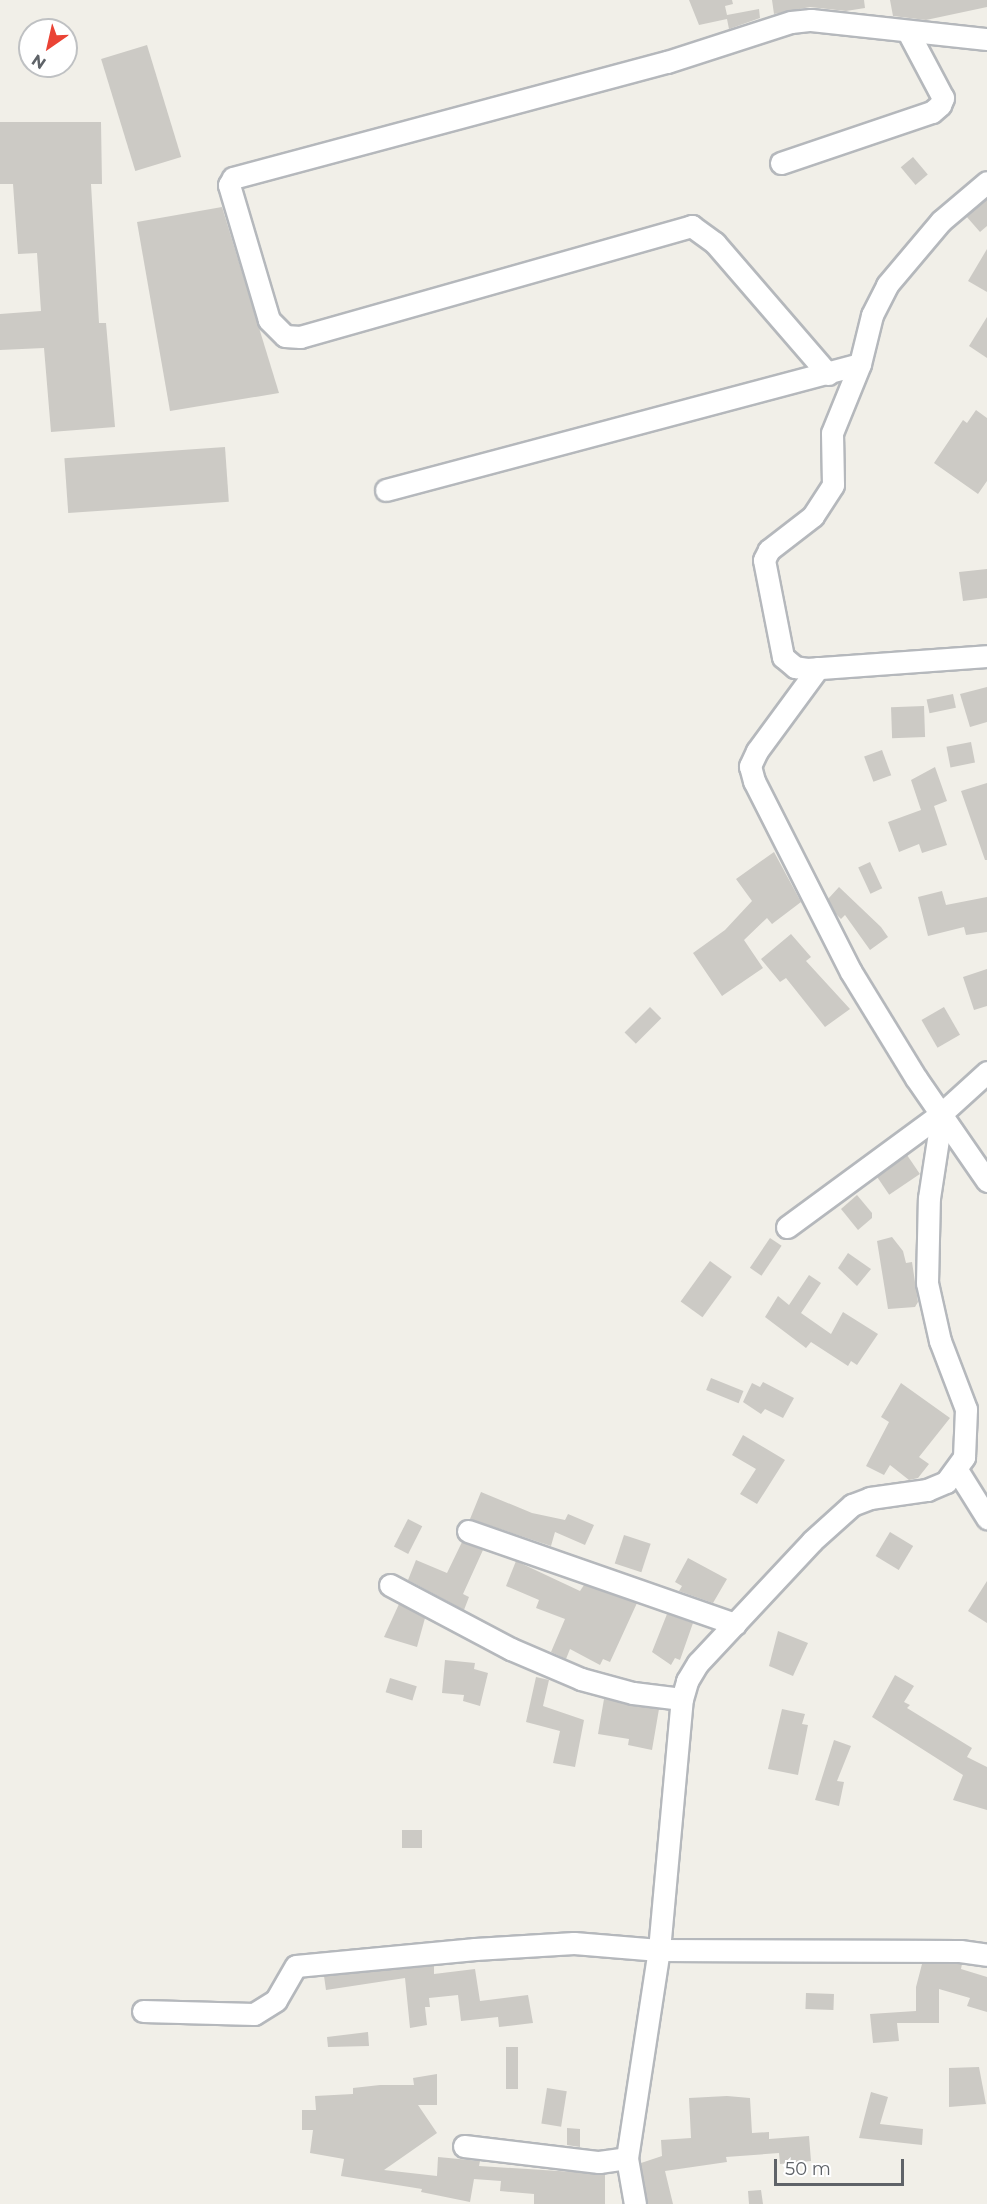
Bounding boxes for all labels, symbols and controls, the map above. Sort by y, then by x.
north arrow [18,18,78,78]
text: N [28,50,49,73]
scale bar [777,2147,908,2185]
text: 50 m [785,2158,831,2180]

